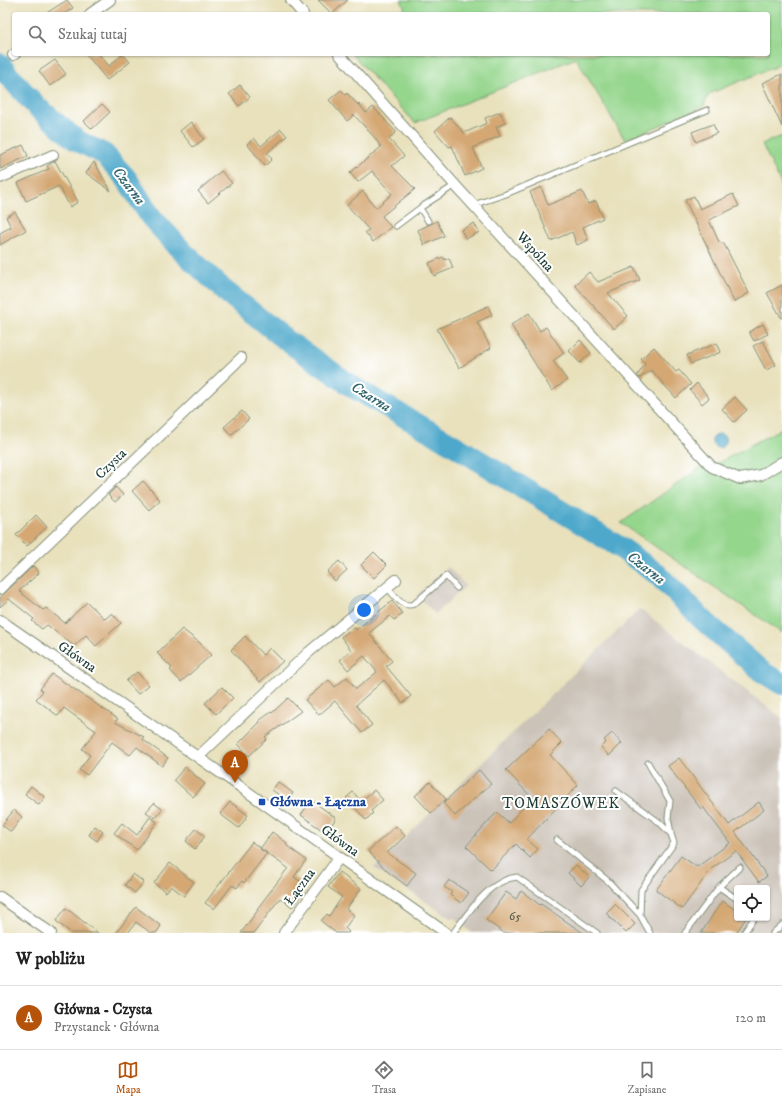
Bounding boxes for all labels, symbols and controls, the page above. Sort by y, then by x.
search box [12,12,770,56]
icon: search [26,23,48,45]
text: Szukaj tutaj [58,25,127,44]
water label: Czarna [108,163,150,209]
street label: Wspólna [512,227,558,276]
water label: Czarna [348,377,394,417]
street label: Czysta [91,445,131,483]
water label: Czarna [623,547,669,589]
your location [354,600,374,620]
street label: Główna [54,637,100,677]
pin: A [222,750,248,783]
place label: Główna - Łączna [270,793,367,811]
district label: TOMASZÓWEK [502,794,620,813]
marker: Główna - Łączna [257,797,267,807]
street label: Główna [317,821,363,861]
street label: Łączna [281,865,319,909]
map controls [734,885,770,921]
button: locate [734,885,770,921]
house number: 65 [509,909,521,924]
text: W pobliżu [16,948,85,970]
text: Główna - Czysta [54,1000,152,1019]
text: A [25,1010,33,1026]
text: 120 m [735,1010,766,1026]
text: Przystanek · Główna [54,1019,159,1035]
tab: Mapa [116,1059,141,1097]
tab: Trasa [372,1059,396,1097]
tab: Zapisane [628,1059,666,1097]

